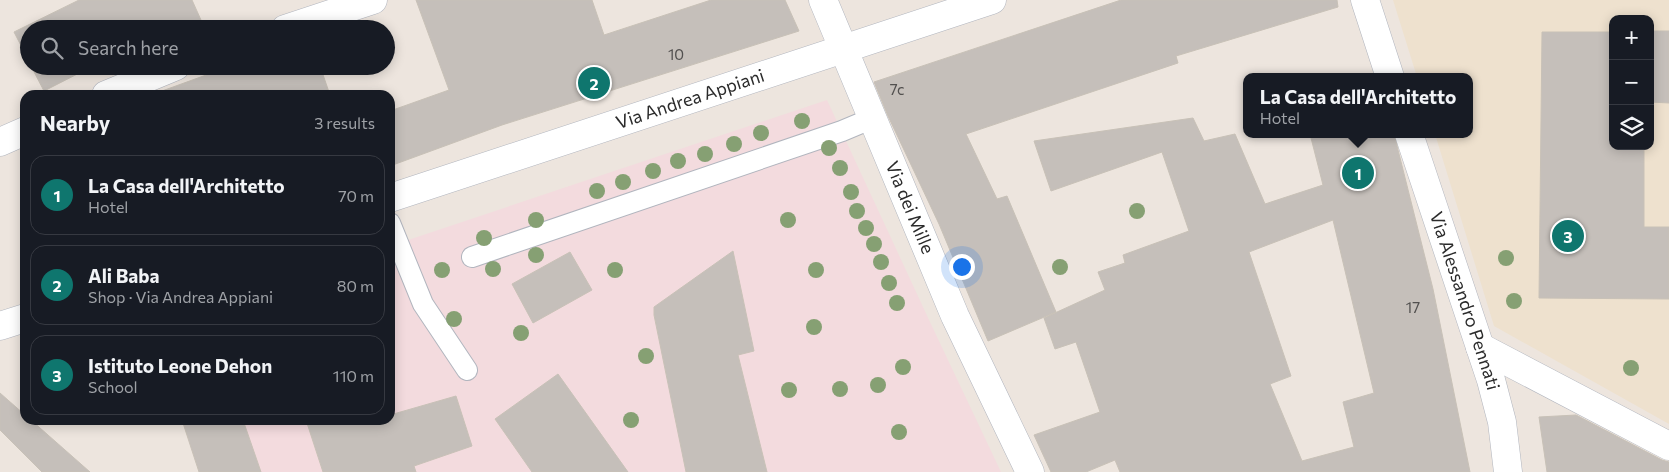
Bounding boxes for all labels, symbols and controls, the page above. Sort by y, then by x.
map controls [1609,15,1654,150]
button: + [1609,15,1654,60]
search box [20,20,395,75]
icon: search [38,34,66,62]
text: Search here [78,36,178,59]
house number: 10 [668,45,684,63]
button: − [1609,60,1654,105]
pin: 2 [578,64,610,102]
street label: Via Andrea Appiani [613,64,767,133]
popup [1243,73,1473,138]
house number: 7c [890,80,904,98]
text: La Casa dell'Architetto [1260,85,1456,108]
button: layers [1609,105,1654,150]
text: Hotel [1260,108,1300,127]
text: Nearby [40,110,110,135]
text: 3 results [314,113,375,132]
pin: 1 [1342,154,1374,192]
street label: Via dei Mille [882,158,940,257]
text: La Casa dell'Architetto [88,174,285,197]
text: 1 [53,186,61,205]
text: 70 m [338,186,374,205]
text: Hotel [88,197,128,216]
street label: Via Alessandro Pennati [1426,209,1505,392]
pin: 3 [1552,217,1584,255]
your location [949,254,975,280]
text: Ali Baba [88,264,160,287]
text: 2 [52,276,62,295]
text: 80 m [337,276,374,295]
text: Shop · Via Andrea Appiani [88,287,273,306]
house number: 17 [1406,298,1420,316]
text: Istituto Leone Dehon [88,354,272,377]
text: 3 [52,366,62,385]
text: 110 m [333,366,374,385]
text: School [88,377,138,396]

